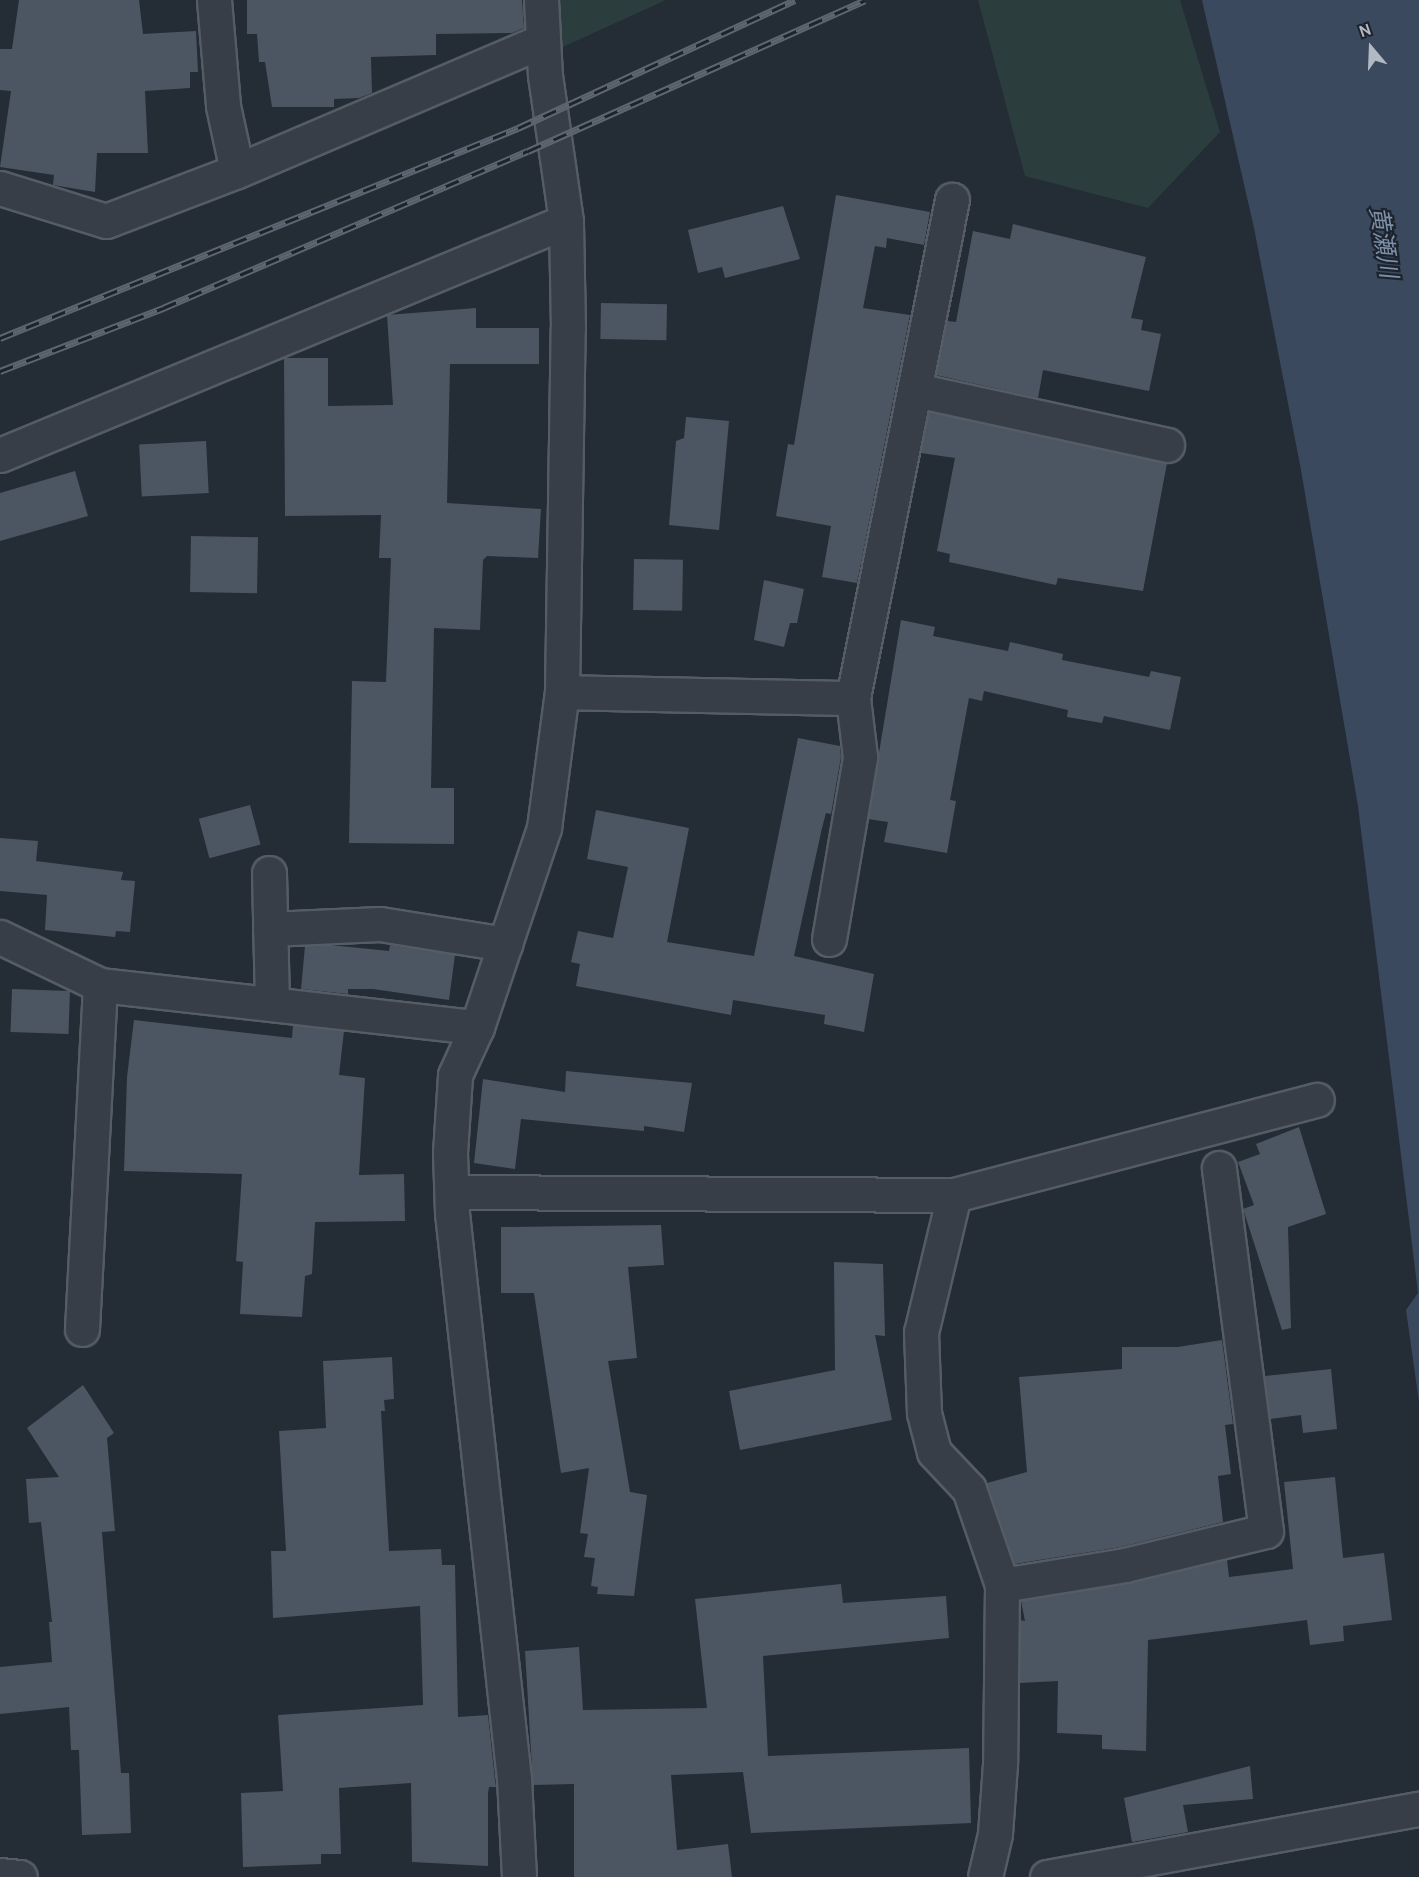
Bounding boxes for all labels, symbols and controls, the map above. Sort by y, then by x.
north arrow [1341,18,1401,78]
text: N [1357,20,1373,41]
water label: 黄瀬川 [1364,204,1404,280]

